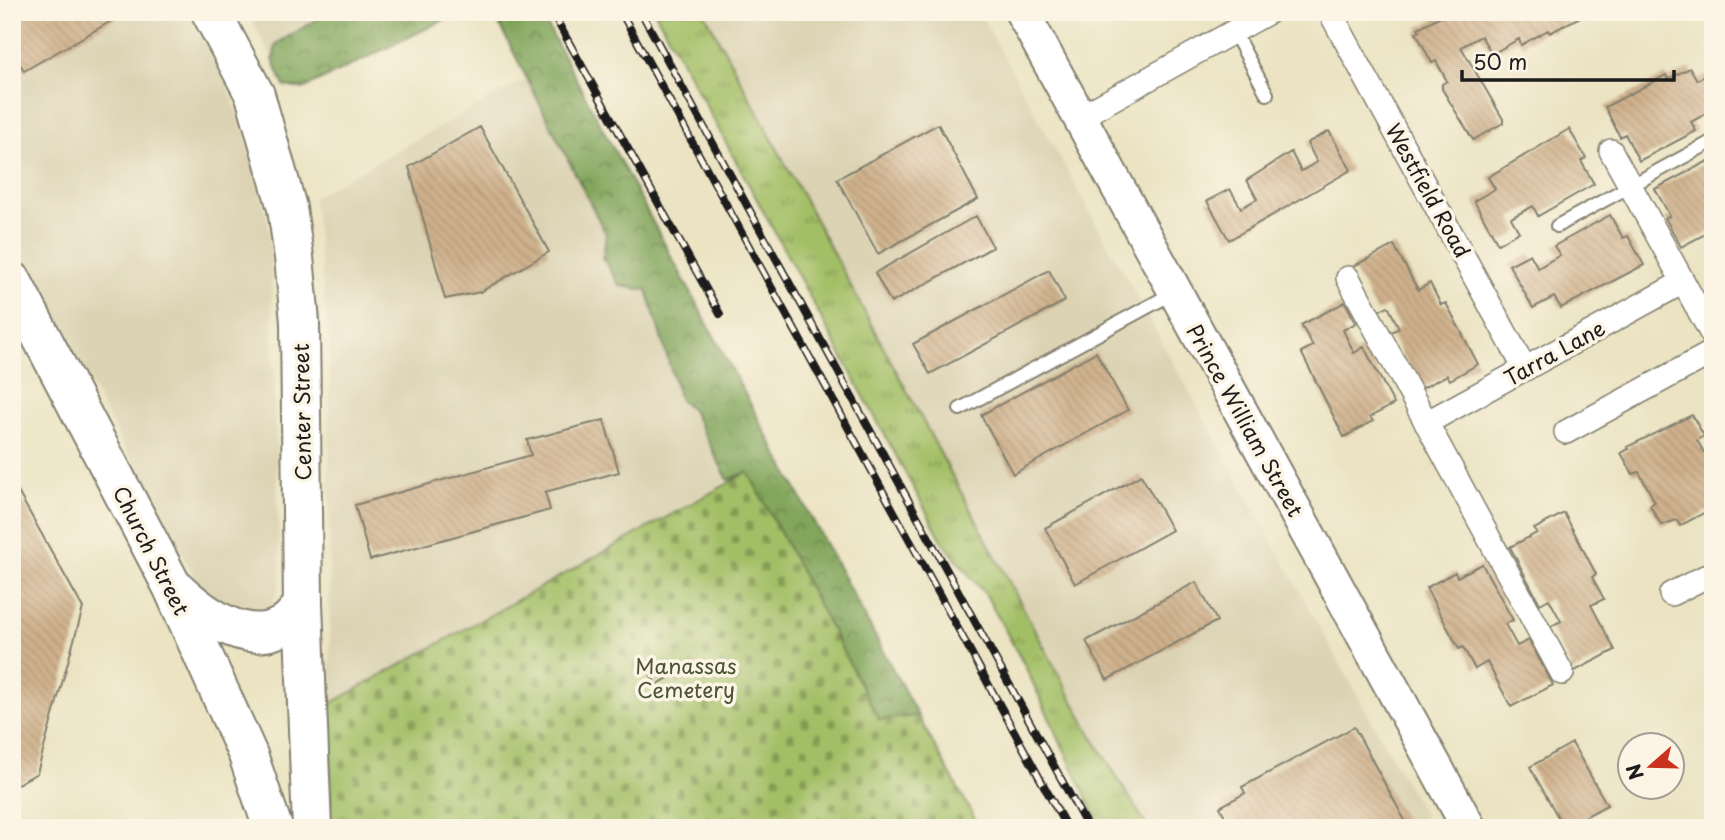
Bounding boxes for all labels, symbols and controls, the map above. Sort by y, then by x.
scale bar [1462,38,1674,82]
text: 50 m [1473,45,1527,77]
street label: Westfield Road [1379,117,1479,263]
street label: Tarra Lane [1498,311,1610,393]
street label: Prince William Street [1180,318,1312,522]
street label: Center Street [284,343,318,481]
street label: Church Street [106,480,198,620]
park label: Manassas Cemetery [635,649,737,705]
north arrow [1616,732,1686,802]
text: N [1618,760,1650,784]

